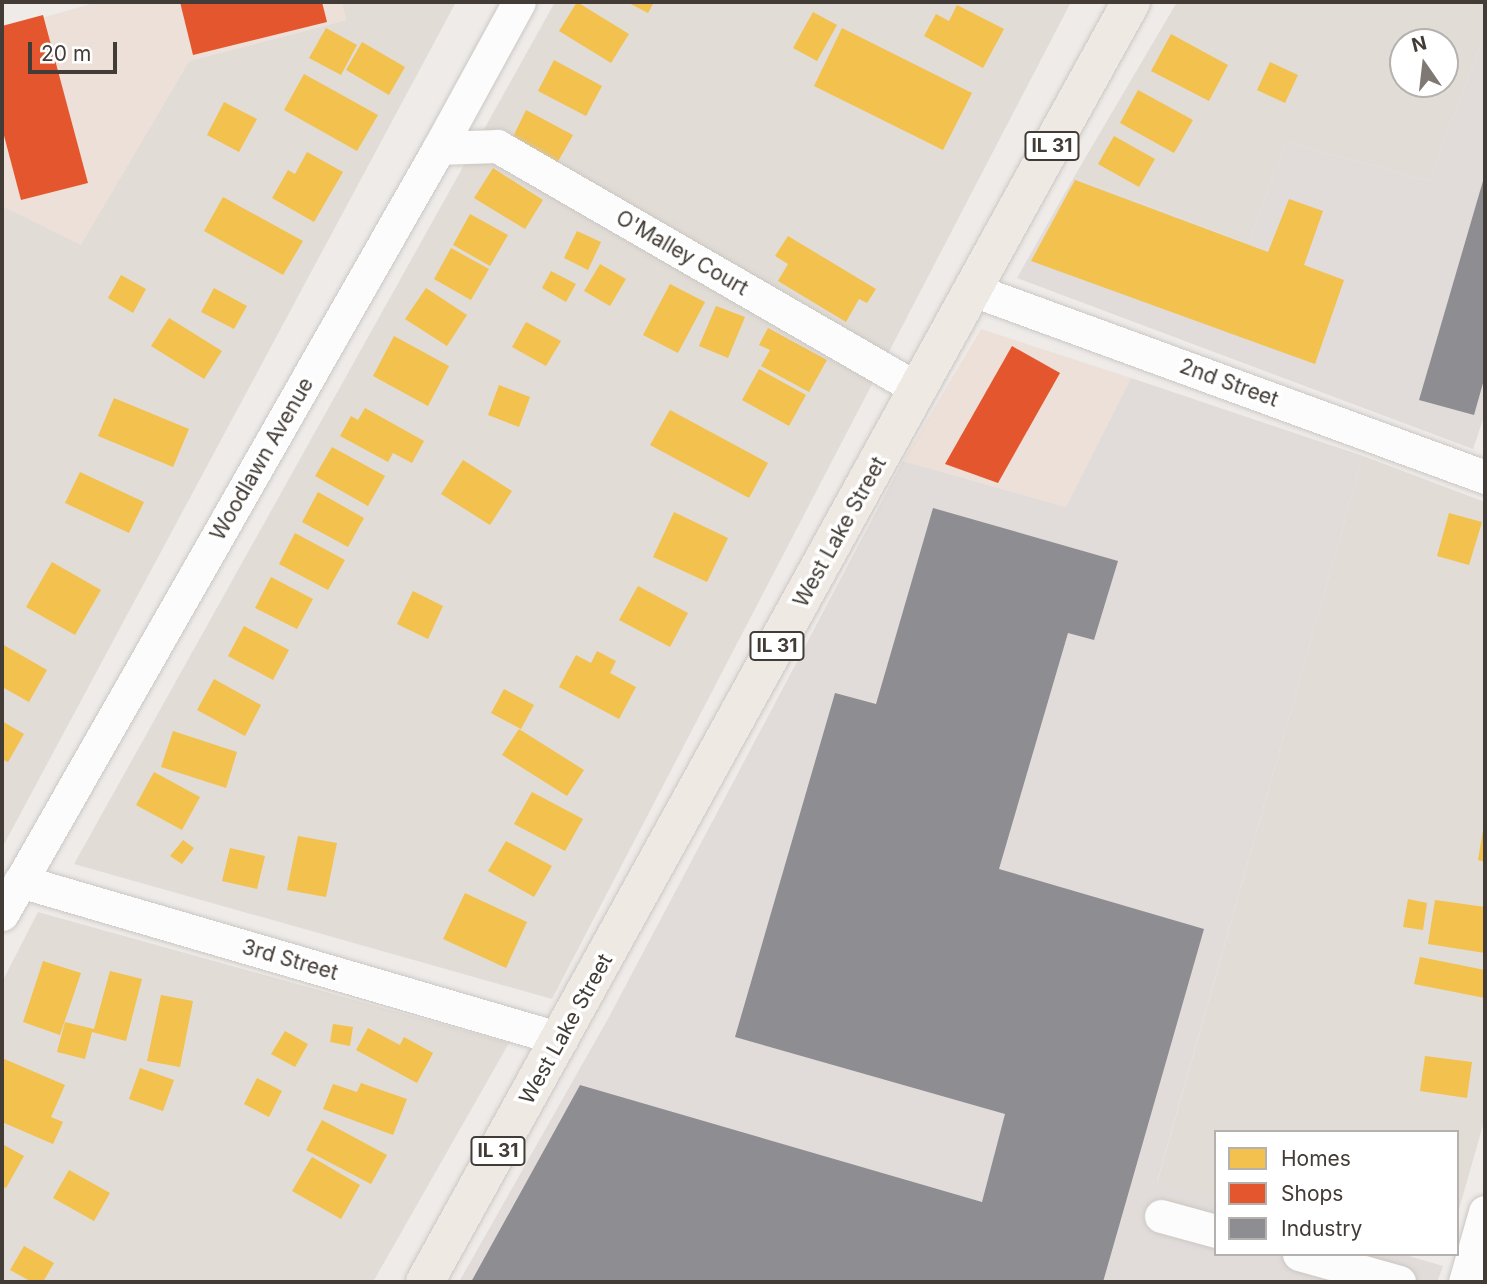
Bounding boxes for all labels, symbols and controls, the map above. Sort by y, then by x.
scale bar [32,28,121,72]
north arrow [1389,28,1459,98]
text: N [1409,31,1429,57]
text: 20 m [41,41,91,66]
road number: IL 31 [1024,130,1080,162]
street label: O'Malley Court [611,205,753,301]
street label: 2nd Street [1176,354,1282,412]
street label: Woodlawn Avenue [205,373,319,545]
street label: West Lake Street [788,452,892,612]
road number: IL 31 [749,631,805,662]
street label: 3rd Street [239,934,341,986]
street label: West Lake Street [514,949,618,1109]
legend [1214,1130,1459,1256]
road number: IL 31 [470,1135,526,1166]
text: Homes [1281,1146,1351,1171]
text: Shops [1281,1181,1343,1206]
text: Industry [1281,1216,1362,1241]

